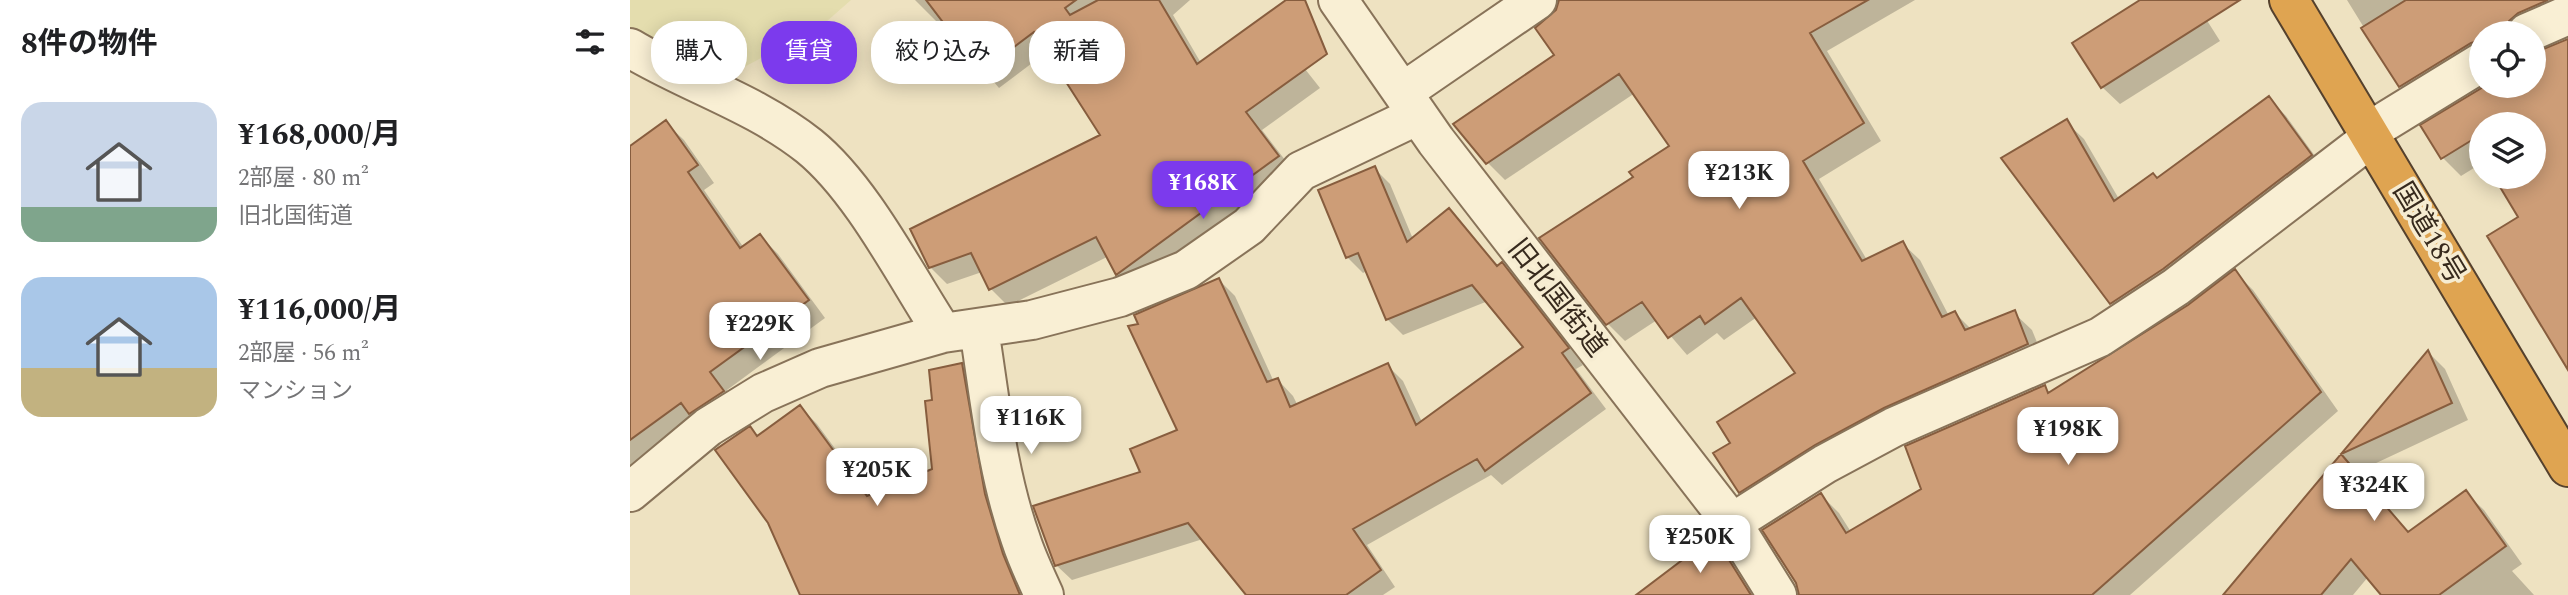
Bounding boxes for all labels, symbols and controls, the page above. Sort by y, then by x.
text: 8件の物件 [21,21,158,67]
chip: 購入 [651,21,747,84]
chip: 賃貸 [761,21,857,84]
chip: 絞り込み [871,21,1015,84]
chip: 新着 [1029,21,1125,84]
map controls [2469,21,2546,189]
button: locate [2469,21,2546,98]
icon: filters [571,23,609,61]
text: ¥168,000/月 [238,112,401,158]
button: layers [2469,112,2546,189]
icon: home [77,130,161,214]
pin: ¥213K [1690,152,1788,211]
text: ¥213K [1704,156,1774,191]
text: 2部屋 · 80 m² [238,161,369,196]
pin: ¥168K [1154,162,1252,221]
text: ¥168K [1168,166,1238,201]
street label: 国道18号 [2382,174,2476,292]
text: 旧北国街道 [238,199,353,234]
street label: 旧北国街道 [1497,230,1617,366]
text: ¥116,000/月 [238,287,401,333]
pin: ¥229K [711,302,809,362]
icon: home [77,305,161,389]
text: ¥229K [725,307,795,342]
text: 2部屋 · 56 m² [238,336,369,371]
text: マンション [238,374,353,409]
pin: ¥116K [982,396,1080,456]
text: ¥116K [996,401,1066,436]
pin: ¥198K [2019,407,2117,467]
text: ¥198K [2033,412,2103,447]
pin: ¥205K [828,448,926,508]
text: ¥205K [842,453,912,488]
pin: ¥324K [2325,463,2423,523]
text: ¥324K [2339,468,2409,503]
pin: ¥250K [1651,516,1749,575]
text: ¥250K [1665,520,1735,555]

